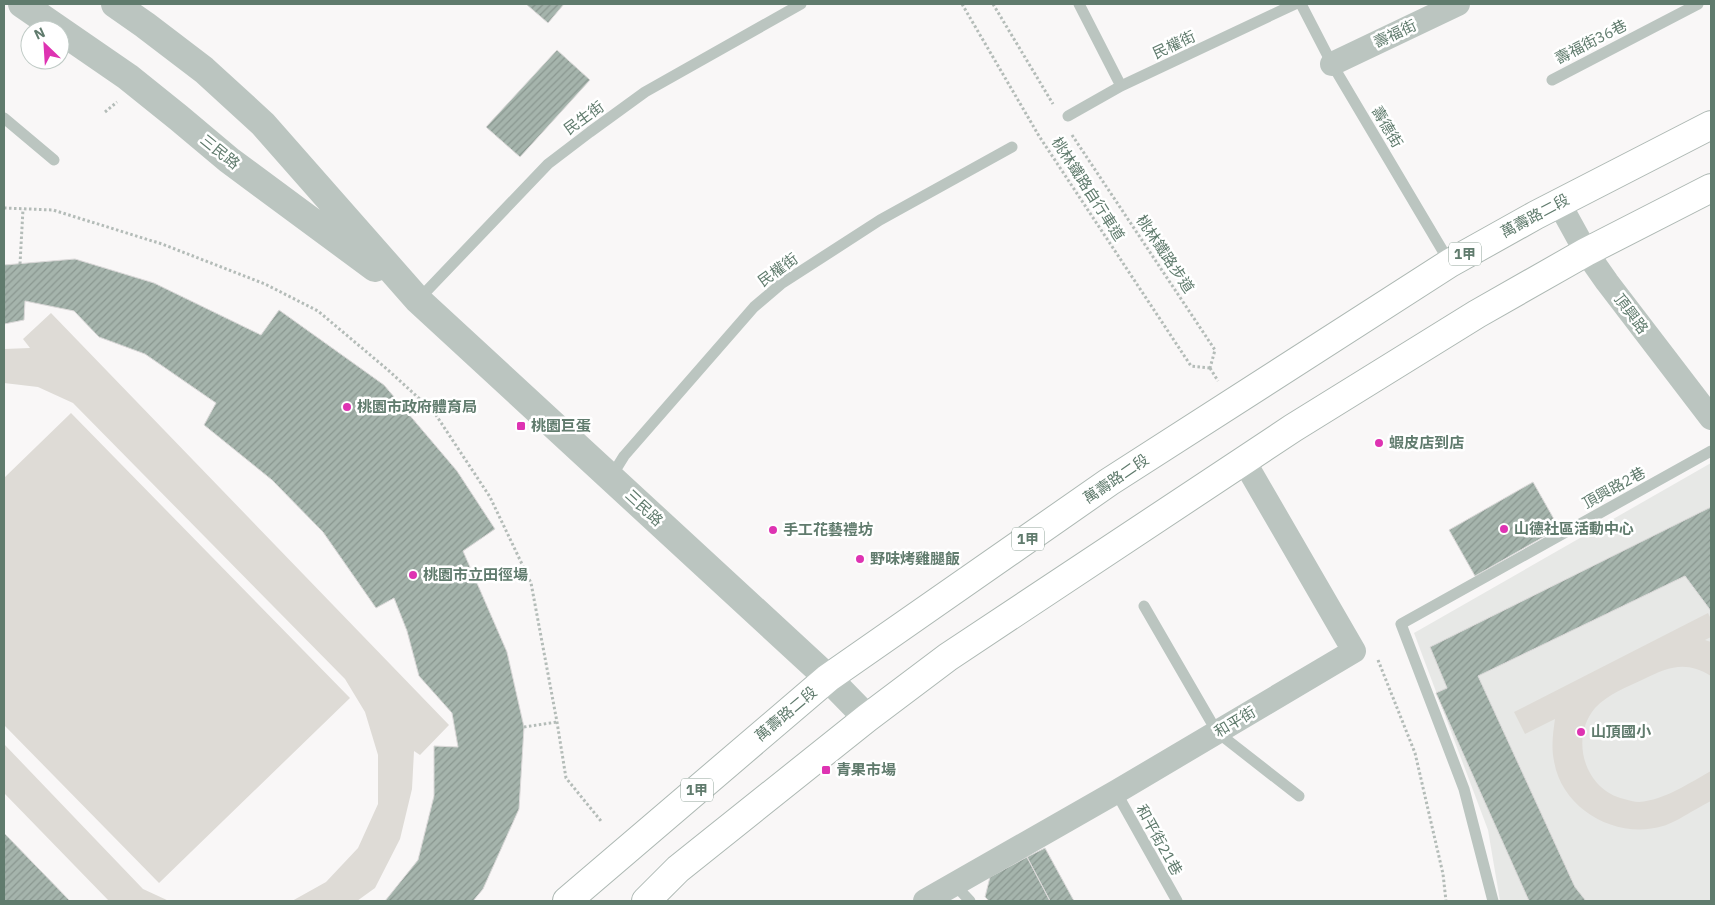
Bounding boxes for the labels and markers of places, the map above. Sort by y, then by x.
place label: 桃園市政府體育局 [357,397,477,416]
marker: 桃園市政府體育局 [341,401,353,413]
place label: 桃園巨蛋 [531,416,591,435]
marker: 桃園巨蛋 [515,420,527,432]
place label: 蝦皮店到店 [1389,433,1464,452]
marker: 蝦皮店到店 [1373,437,1385,449]
place label: 山德社區活動中心 [1514,519,1634,538]
place label: 手工花藝禮坊 [783,520,873,539]
marker: 山德社區活動中心 [1498,523,1510,535]
marker: 手工花藝禮坊 [767,524,779,536]
place label: 野味烤雞腿飯 [870,549,960,568]
marker: 野味烤雞腿飯 [854,553,866,565]
place label: 桃園市立田徑場 [423,565,528,584]
marker: 桃園市立田徑場 [407,569,419,581]
place label: 山頂國小 [1591,722,1652,741]
marker: 山頂國小 [1575,726,1587,738]
place label: 青果市場 [836,760,896,779]
marker: 青果市場 [820,764,832,776]

